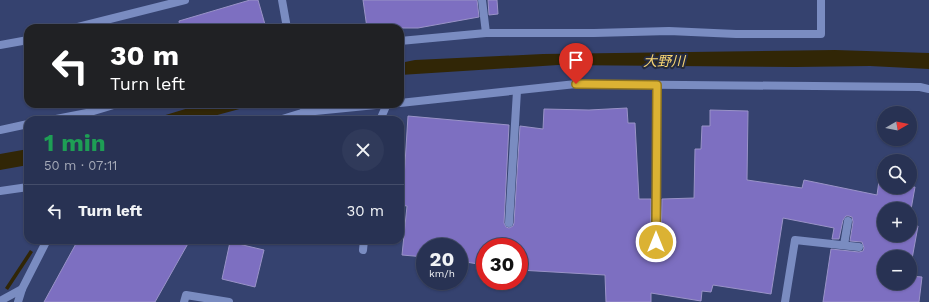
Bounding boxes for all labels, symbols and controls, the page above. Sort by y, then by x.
text: 30 m [110,39,179,72]
icon: left [44,40,96,92]
pin [559,43,593,84]
icon: arrive [565,49,587,71]
water label: 大野川 [643,53,687,69]
text: Turn left [110,73,185,94]
north arrow [877,106,917,146]
map controls [877,106,917,290]
text: 1 min [44,129,106,157]
button: close [342,129,384,171]
button: search [877,154,917,194]
text: 50 m · 07:11 [44,158,117,173]
icon: left [44,200,66,222]
text: Turn left [78,202,142,220]
text: 30 m [347,202,384,220]
button: + [877,202,917,242]
position arrow [635,221,677,263]
speed limit sign: 30 [476,238,528,290]
text: 20 [430,247,454,271]
button: − [877,250,917,290]
text: km/h [429,268,455,279]

